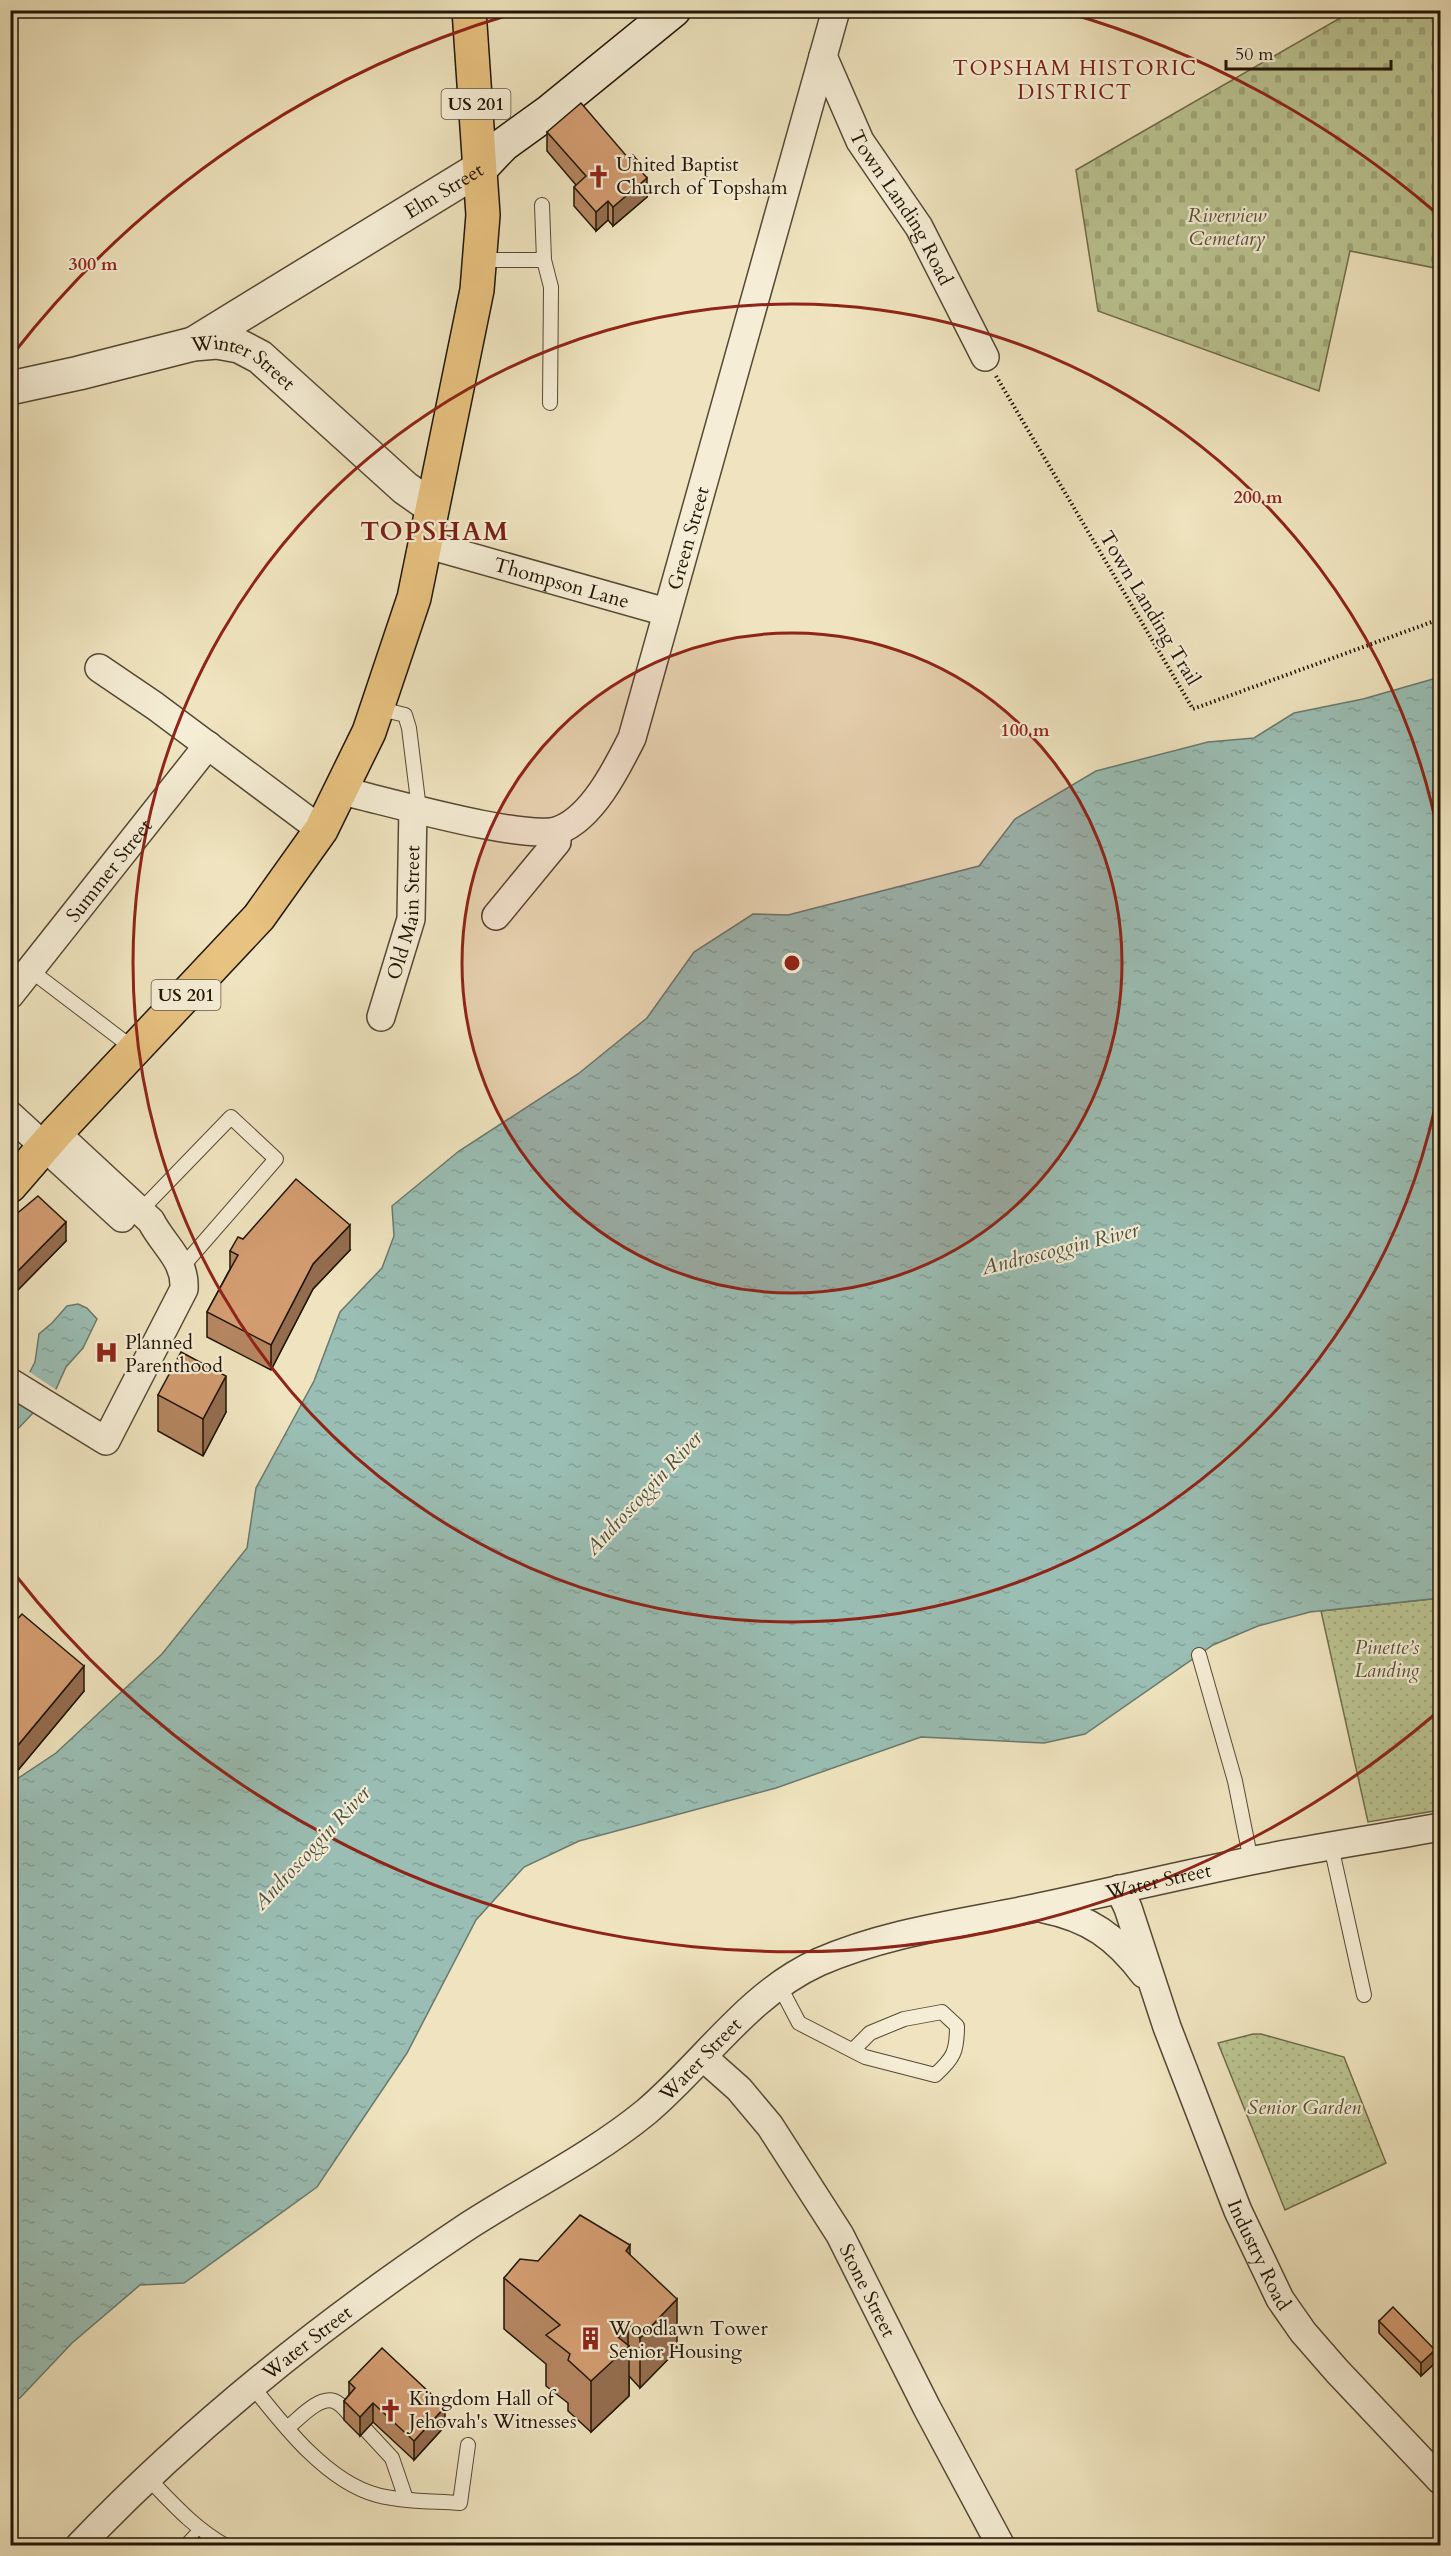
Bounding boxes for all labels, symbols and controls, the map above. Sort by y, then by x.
scale bar [1226,33,1391,71]
text: 50 m [1235,42,1274,67]
district label: TOPSHAM HISTORIC DISTRICT [953,54,1197,107]
road number: US 201 [442,89,510,119]
street label: Town Landing Road [843,125,960,290]
place label: United Baptist Church of Topsham [616,151,788,201]
street label: Elm Street [399,156,489,225]
church icon: United Baptist Church of Topsham [585,163,611,189]
park label: Riverview Cemetary [1188,202,1268,252]
text: 300 m [68,252,118,277]
street label: Winter Street [189,328,302,396]
street label: Green Street [661,483,715,593]
text: 200 m [1233,485,1283,510]
district label: TOPSHAM [360,514,510,549]
street label: Town Landing Trail [1093,526,1207,690]
street label: Thompson Lane [491,551,632,615]
text: 100 m [1000,718,1050,743]
street label: Summer Street [59,813,158,928]
street label: Old Main Street [380,844,426,983]
centre of rings [782,953,802,973]
road number: US 201 [152,980,220,1010]
water label: Androscoggin River [978,1215,1143,1283]
place label: Planned Parenthood [125,1329,223,1379]
hospital icon: Planned Parenthood [94,1340,120,1366]
water label: Androscoggin River [578,1424,710,1562]
park label: Pinette’s Landing [1355,1634,1420,1684]
water label: Androscoggin River [246,1779,378,1917]
street label: Water Street [1102,1856,1214,1906]
street label: Water Street [652,2011,747,2108]
park label: Senior Garden [1247,2094,1361,2121]
street label: Industry Road [1221,2195,1298,2316]
street label: Stone Street [833,2239,903,2342]
street label: Water Street [256,2298,358,2386]
place label: Woodlawn Tower Senior Housing [608,2315,768,2365]
building icon: Woodlawn Tower Senior Housing [578,2326,604,2352]
place label: Kingdom Hall of Jehovah's Witnesses [406,2385,577,2435]
church icon: Kingdom Hall of Jehovah's Witnesses [378,2397,404,2423]

